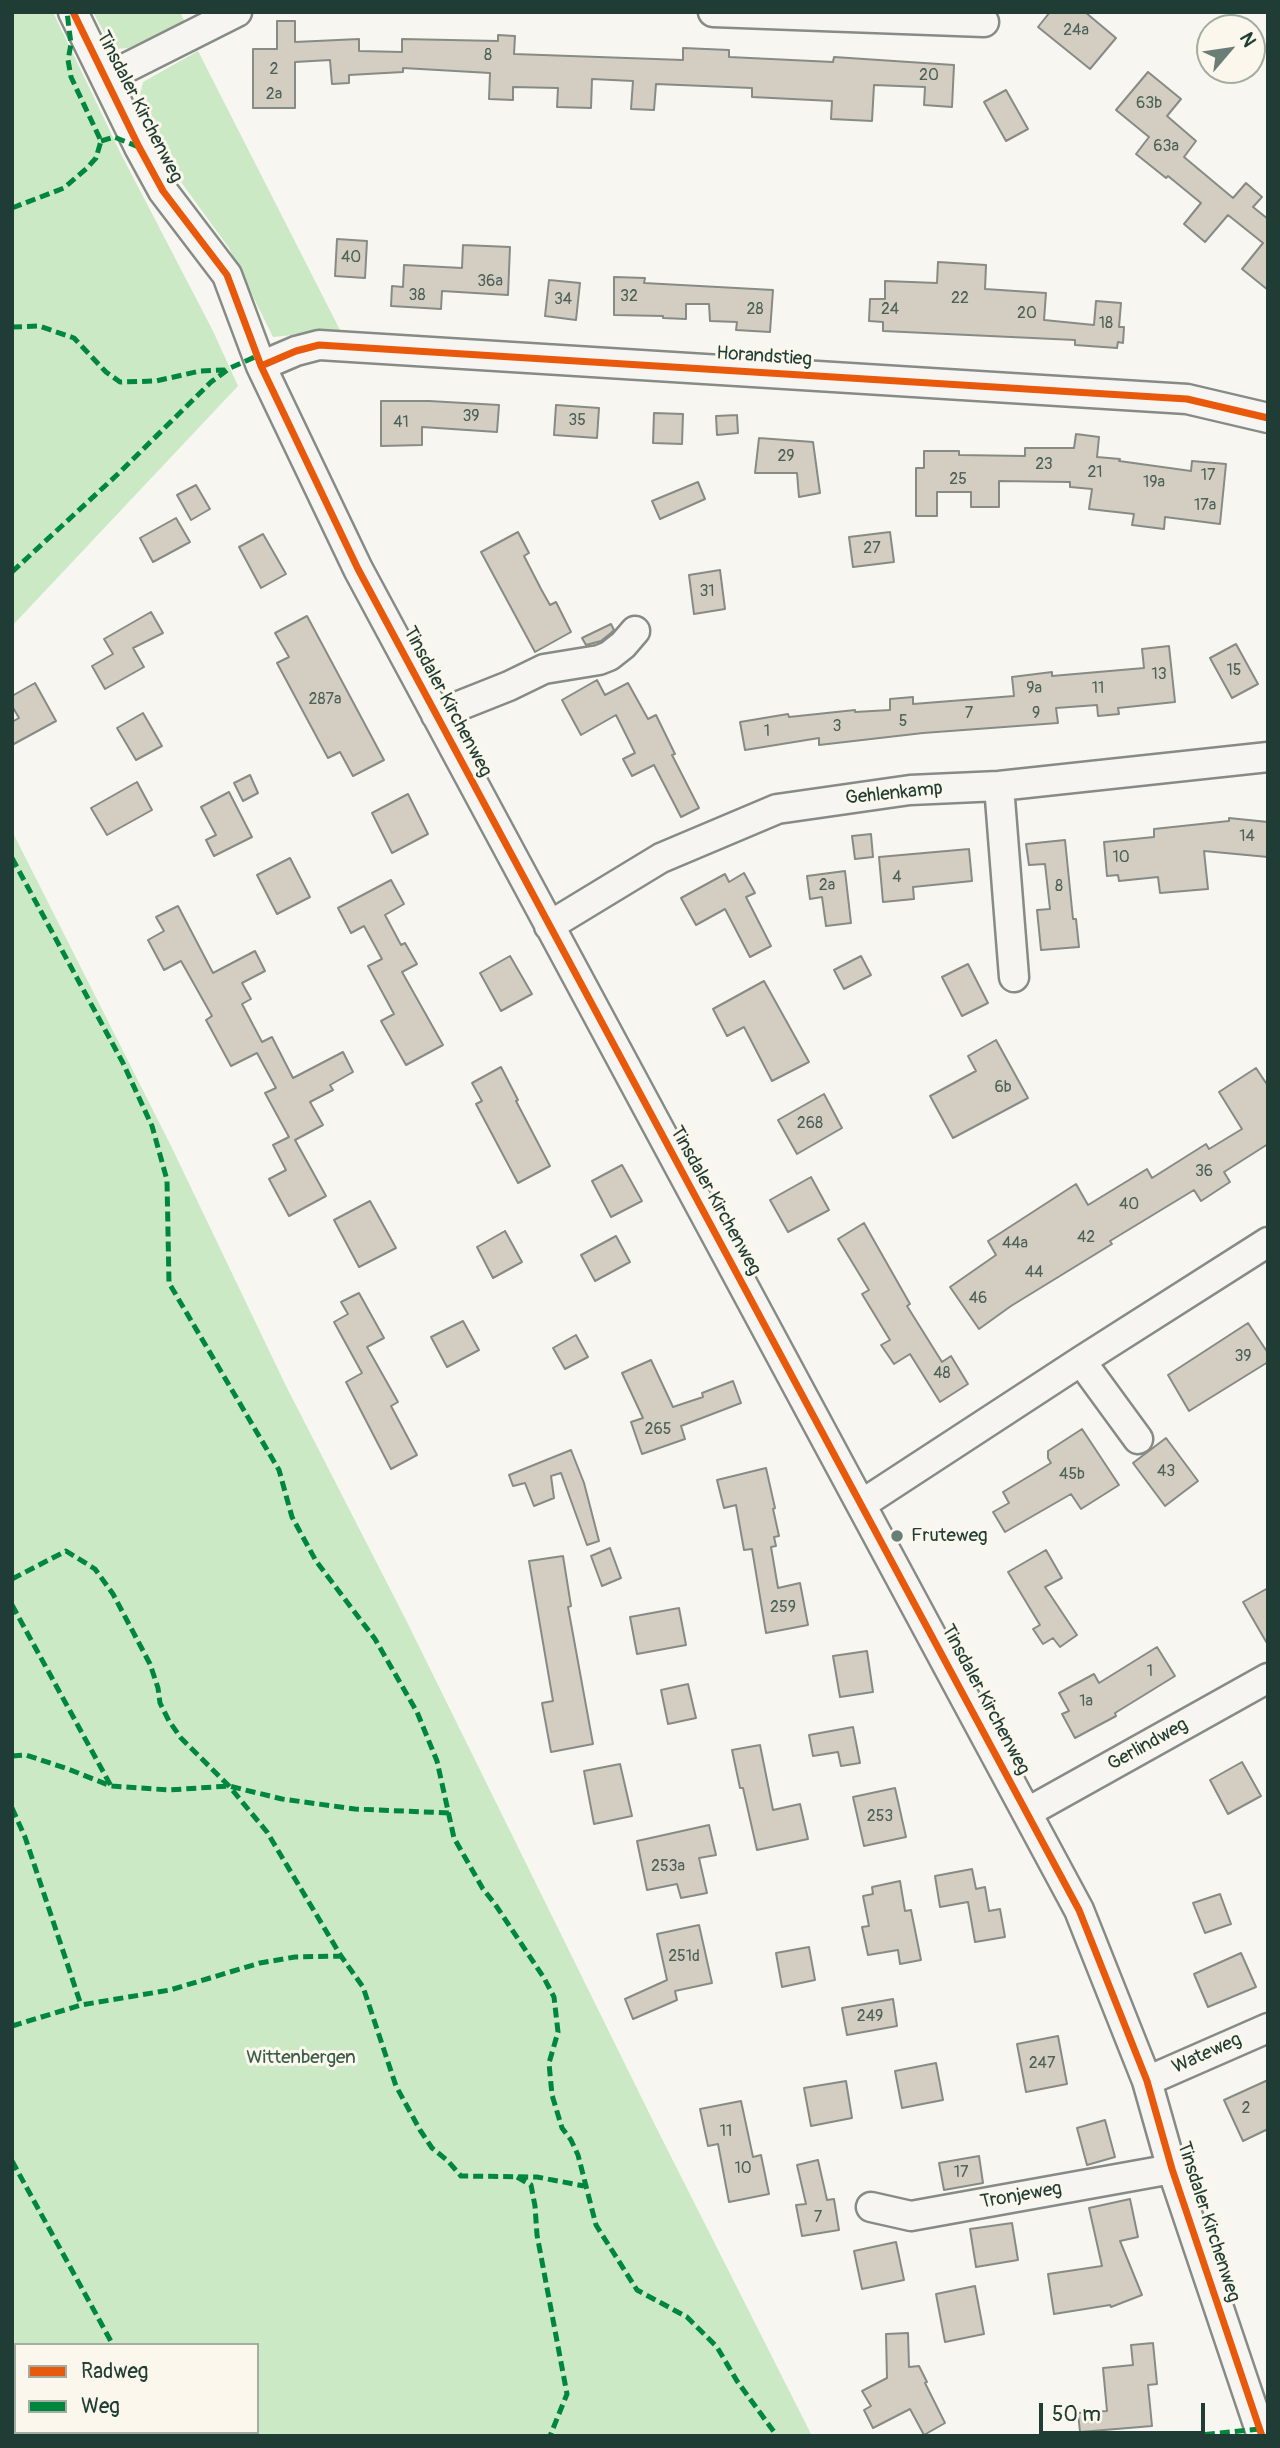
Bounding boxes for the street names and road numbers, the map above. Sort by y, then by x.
street label: Tinsdaler Kirchenweg [91,27,187,187]
street label: Horandstieg [715,342,813,372]
street label: Tinsdaler Kirchenweg [398,623,496,781]
street label: Gehlenkamp [844,778,944,810]
street label: Tinsdaler Kirchenweg [664,1122,766,1280]
street label: Tinsdaler Kirchenweg [936,1621,1034,1779]
street label: Gerlindweg [1104,1714,1192,1776]
street label: Wateweg [1169,2029,1245,2079]
street label: Tinsdaler Kirchenweg [1171,2139,1245,2305]
street label: Tronjeweg [978,2178,1064,2214]

